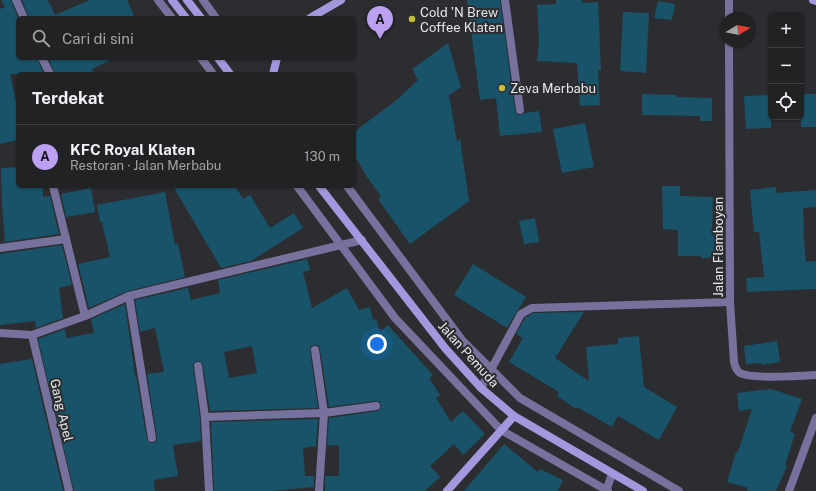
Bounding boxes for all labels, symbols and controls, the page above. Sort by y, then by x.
place label: Cold 'N Brew Coffee Klaten [420,5,503,35]
pin: A [367,6,393,39]
north arrow [720,12,756,48]
map controls [768,12,804,120]
button: + [768,12,804,48]
marker: Cold 'N Brew Coffee Klaten [407,14,417,24]
search box [16,16,356,60]
icon: search [30,27,52,49]
text: Cari di sini [62,30,134,47]
button: − [768,48,804,84]
place label: Zeva Merbabu [510,81,596,96]
marker: Zeva Merbabu [497,83,507,93]
button: locate [768,84,804,120]
text: Terdekat [32,88,104,108]
text: KFC Royal Klaten [70,141,195,158]
text: A [40,149,50,164]
text: 130 m [304,149,340,164]
text: Restoran · Jalan Merbabu [70,158,221,173]
street label: Jalan Flamboyan [711,197,726,297]
street label: Jalan Pemuda [435,318,502,390]
your location [367,334,387,354]
street label: Gang Apel [47,377,76,443]

